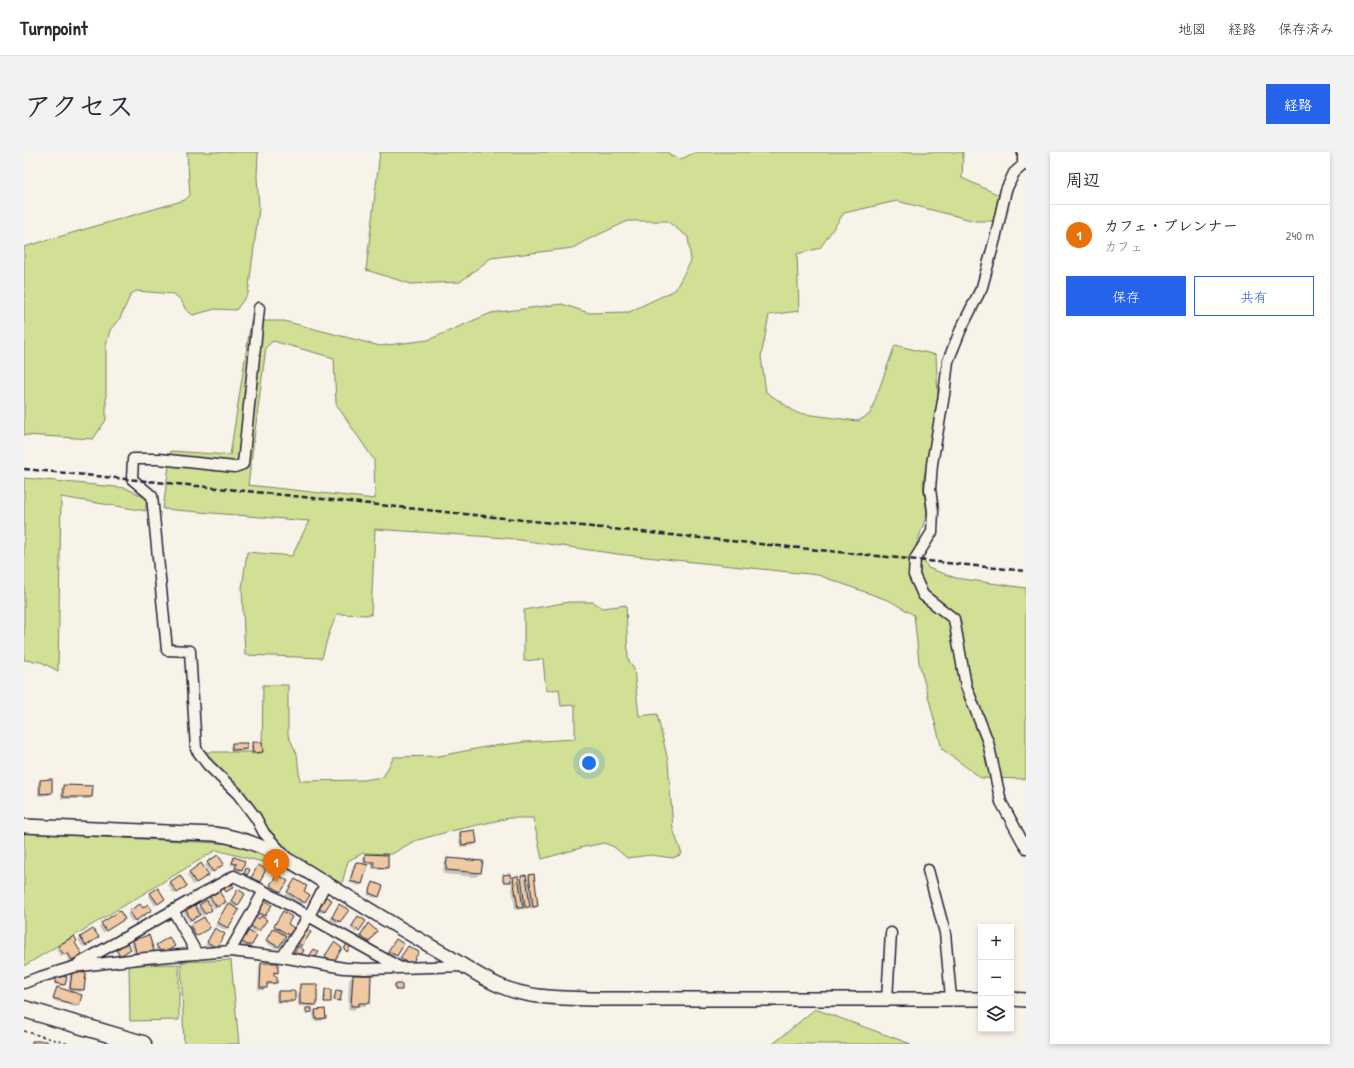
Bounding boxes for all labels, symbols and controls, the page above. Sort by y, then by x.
text: Turnpoint [20,15,88,41]
text: 地図 [1178,19,1206,38]
text: 経路 [1228,19,1256,38]
text: 保存済み [1278,19,1334,38]
button: 経路 [1266,84,1330,124]
text: アクセス [24,87,134,125]
text: 周辺 [1066,168,1100,191]
text: カフェ・ブレンナー [1104,215,1238,236]
text: 1 [1077,226,1081,244]
text: 240 m [1285,226,1314,244]
text: カフェ [1104,237,1143,255]
button: 保存 [1066,276,1186,316]
button: 共有 [1194,276,1314,316]
your location [579,753,599,773]
pin: 1 [263,849,289,882]
map controls [978,924,1014,1032]
button: + [978,924,1014,960]
button: − [978,960,1014,996]
button: layers [978,996,1014,1032]

